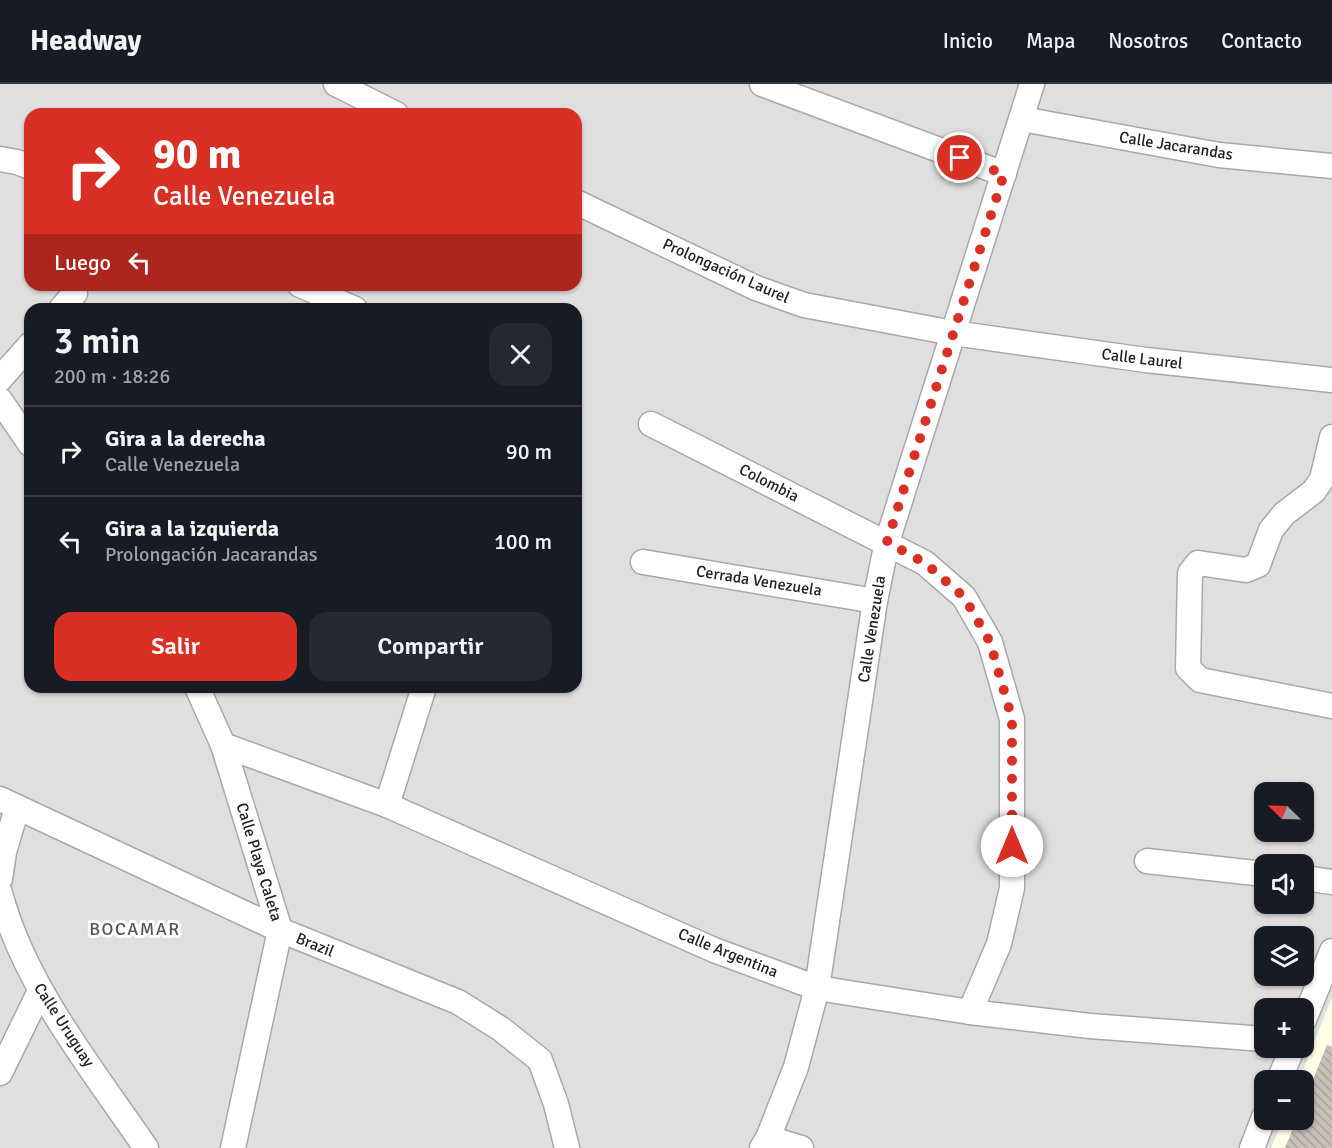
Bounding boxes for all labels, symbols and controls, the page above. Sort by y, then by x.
text: Headway [30,24,141,58]
text: Inicio [943,28,993,54]
text: Mapa [1026,28,1075,54]
text: Nosotros [1108,28,1188,54]
text: Contacto [1221,28,1302,54]
street label: Calle Jacarandas [1118,127,1234,165]
text: 90 m [153,129,242,180]
icon: right [54,132,132,210]
pin [934,132,985,183]
icon: arrive [943,141,976,174]
text: Calle Venezuela [153,180,335,213]
street label: Prolongación Laurel [659,234,793,308]
icon: left [123,246,156,279]
text: Luego [54,249,111,276]
text: 3 min [54,319,140,364]
button: close [489,323,552,386]
street label: Calle Laurel [1100,344,1184,374]
text: 200 m · 18:26 [54,364,170,389]
text: Gira a la derecha [105,425,266,452]
icon: right [54,435,87,468]
text: 90 m [506,438,552,465]
text: Calle Venezuela [105,452,240,477]
street label: Colombia [736,459,802,507]
text: Gira a la izquierda [105,515,279,542]
icon: left [54,525,87,558]
text: 100 m [494,528,552,555]
text: Prolongación Jacarandas [105,542,318,567]
street label: Cerrada Venezuela [695,561,823,601]
street label: Calle Venezuela [854,574,890,684]
button: Salir [54,612,297,681]
button: Compartir [309,612,552,681]
north arrow [1254,782,1314,842]
map controls [1254,782,1314,1130]
street label: Calle Playa Caleta [231,800,287,924]
position arrow [980,814,1044,878]
button: sound [1254,854,1314,914]
district label: BOCAMAR [89,918,181,940]
street label: Calle Argentina [675,924,781,982]
button: layers [1254,926,1314,986]
street label: Brazil [293,928,337,962]
street label: Calle Uruguay [29,979,99,1071]
button: + [1254,998,1314,1058]
button: − [1254,1070,1314,1130]

